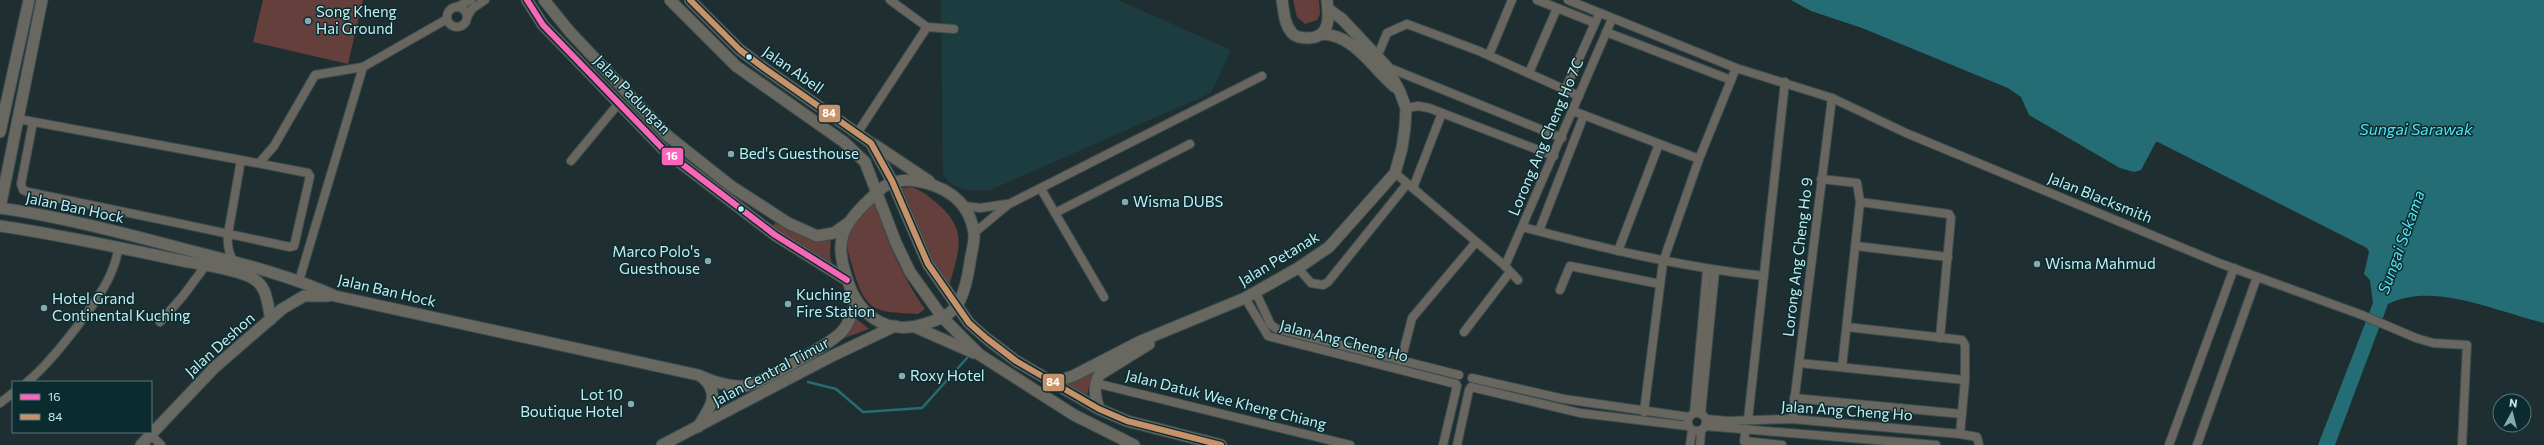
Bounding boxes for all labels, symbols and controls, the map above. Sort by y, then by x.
place label: Song Kheng Hai Ground [316,2,397,37]
marker: Song Kheng Hai Ground [303,16,313,26]
street label: Jalan Abell [760,42,827,97]
street label: Jalan Padungan [591,51,675,137]
unlabelled marker [744,52,754,62]
street label: Lorong Ang Cheng Ho 7C [1504,55,1586,218]
line badge: 84 [818,104,841,123]
text: 84 [822,106,836,119]
water label: Sungai Sarawak [2359,119,2473,138]
place label: Bed's Guesthouse [739,144,859,162]
line badge: 16 [661,147,684,166]
text: 16 [666,149,678,162]
marker: Bed's Guesthouse [726,149,736,159]
street label: Jalan Blacksmith [2046,168,2155,226]
street label: Lorong Ang Cheng Ho 9 [1778,176,1816,338]
water label: Sungai Sekama [2373,187,2428,296]
street label: Jalan Ban Hock [24,188,126,226]
place label: Wisma DUBS [1133,192,1223,210]
marker: Wisma DUBS [1120,197,1130,207]
unlabelled marker [736,204,746,214]
street label: Jalan Petanak [1235,227,1322,289]
place label: Marco Polo's Guesthouse [612,242,700,277]
place label: Wisma Mahmud [2045,254,2156,272]
marker: Marco Polo's Guesthouse [703,256,713,266]
marker: Wisma Mahmud [2032,259,2042,269]
street label: Jalan Ban Hock [336,270,438,310]
place label: Kuching Fire Station [796,285,875,320]
place label: Hotel Grand Continental Kuching [52,289,190,324]
marker: Kuching Fire Station [783,299,793,309]
marker: Hotel Grand Continental Kuching [39,303,49,313]
street label: Jalan Deshon [181,308,258,380]
street label: Jalan Ang Cheng Ho [1278,315,1410,365]
street label: Jalan Central Timur [709,333,832,409]
street label: Jalan Datuk Wee Kheng Chiang [1124,365,1328,433]
place label: Roxy Hotel [910,366,985,384]
marker: Roxy Hotel [897,371,907,381]
line badge: 84 [1042,373,1065,392]
text: 84 [1046,375,1060,388]
legend [12,381,152,433]
place label: Lot 10 Boutique Hotel [520,385,623,420]
text: 16 [48,389,60,403]
north arrow [2492,393,2532,433]
street label: Jalan Ang Cheng Ho [1781,396,1914,424]
text: N [2508,396,2518,410]
marker: Lot 10 Boutique Hotel [626,399,636,409]
text: 84 [48,409,62,423]

